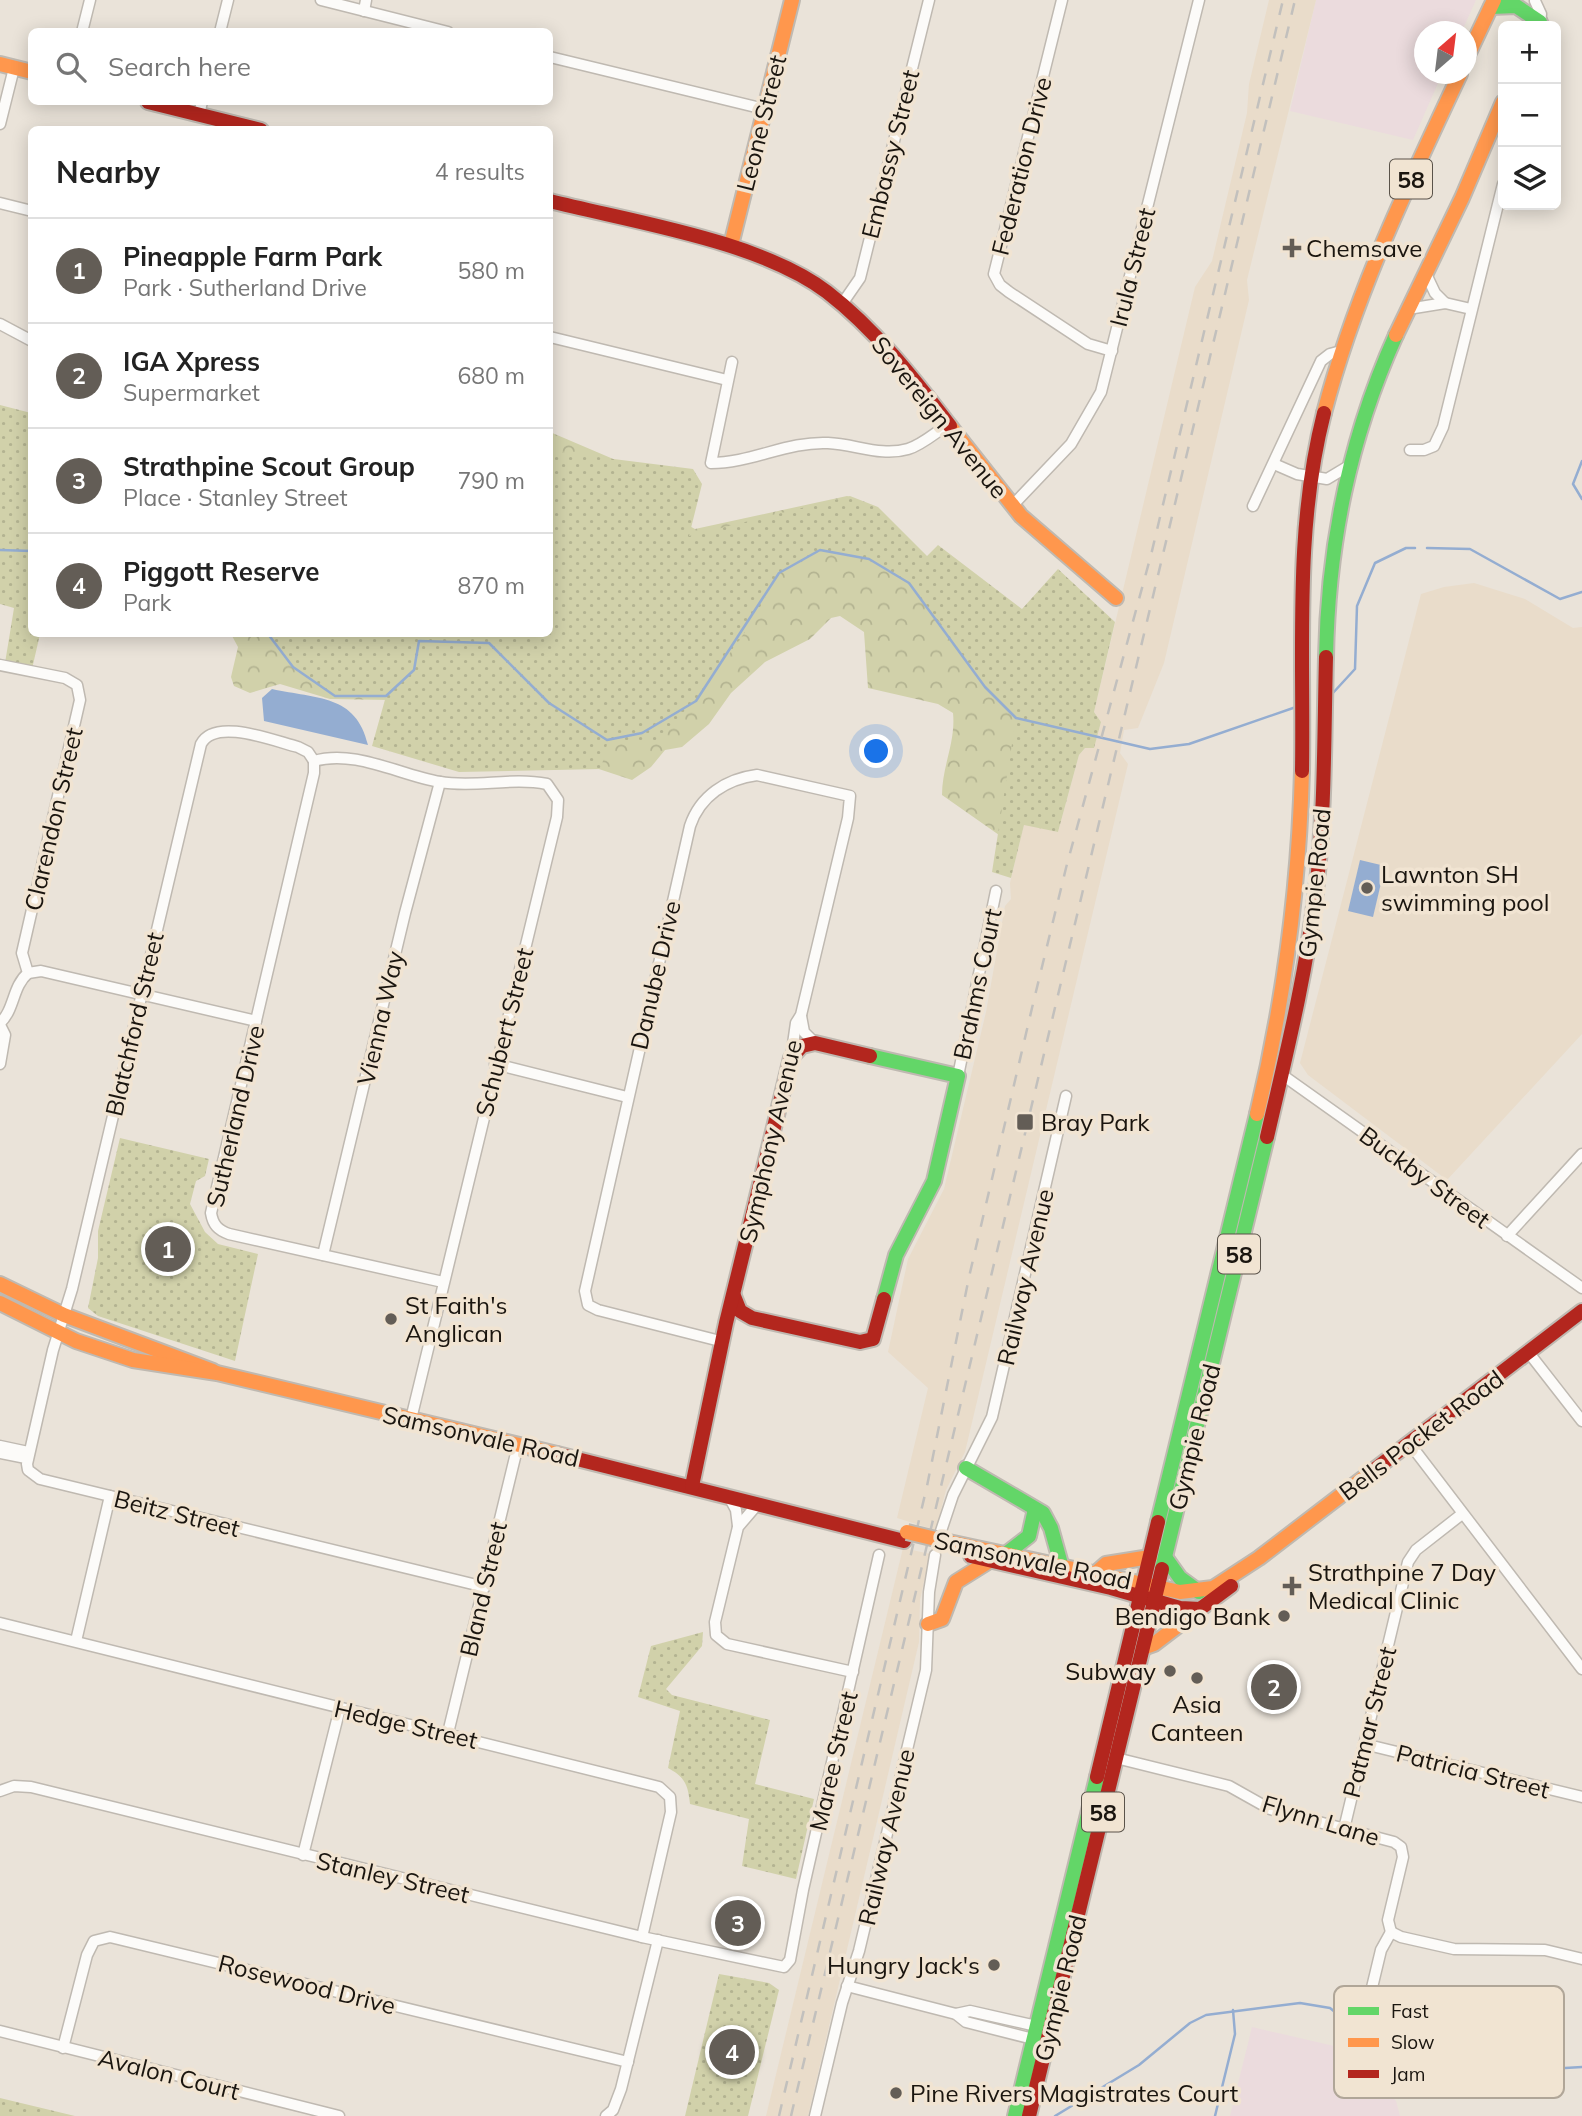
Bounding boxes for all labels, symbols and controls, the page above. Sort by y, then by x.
north arrow [1414,21,1477,84]
map controls [1498,21,1561,210]
button: + [1498,21,1561,84]
search box [28,28,553,105]
icon: search [52,48,90,86]
text: Search here [108,50,251,83]
street label: Leone Street [730,52,792,194]
street label: Embassy Street [855,66,925,242]
street label: Federation Drive [984,74,1058,258]
button: − [1498,84,1561,147]
button: layers [1498,147,1561,210]
text: Nearby [56,153,160,191]
text: 4 results [435,157,525,186]
road number: 58 [1390,160,1432,198]
street label: Irula Street [1103,204,1161,330]
place label: Chemsave [1306,233,1422,263]
text: Pineapple Farm Park [123,240,382,273]
marker: Chemsave [1284,240,1300,256]
text: 1 [72,256,86,285]
text: 580 m [457,256,525,285]
text: Park · Sutherland Drive [123,273,367,302]
street label: Sovereign Avenue [865,330,1015,504]
text: IGA Xpress [123,345,260,378]
text: 2 [72,361,86,390]
text: 680 m [457,361,525,390]
text: Supermarket [123,378,260,407]
text: Strathpine Scout Group [123,450,415,483]
text: 3 [72,466,86,495]
text: 790 m [457,466,525,495]
text: Place · Stanley Street [123,483,348,512]
text: Piggott Reserve [123,555,319,588]
text: 4 [72,571,86,600]
text: 870 m [457,571,525,600]
text: Park [123,588,171,617]
street label: Clarendon Street [17,725,89,913]
your location [859,734,893,768]
street label: Gympie Road [1291,807,1337,959]
place label: Lawnton SH swimming pool [1381,859,1549,917]
marker: Lawnton SH swimming pool [1359,880,1375,896]
street label: Danube Drive [623,898,687,1052]
street label: Brahms Court [946,906,1008,1062]
street label: Blatchford Street [98,929,170,1119]
street label: Schubert Street [469,945,539,1119]
street label: Vienna Way [350,948,410,1088]
street label: Sutherland Drive [199,1022,271,1210]
street label: Symphony Avenue [732,1037,808,1245]
place label: Bray Park [1041,1107,1150,1137]
marker: Bray Park [1015,1112,1035,1132]
street label: Buckby Street [1354,1120,1496,1234]
street label: Railway Avenue [990,1186,1060,1368]
pin: 1 [145,1223,191,1275]
road number: 58 [1218,1234,1260,1274]
place label: St Faith's Anglican [405,1290,507,1348]
marker: St Faith's Anglican [383,1311,399,1327]
street label: Gympie Road [1161,1361,1227,1513]
street label: Bells Pocket Road [1333,1363,1509,1507]
street label: Samsonvale Road [380,1399,582,1473]
street label: Beitz Street [111,1483,243,1543]
street label: Bland Street [453,1519,513,1659]
street label: Samsonvale Road [932,1524,1134,1596]
place label: Strathpine 7 Day Medical Clinic [1308,1557,1496,1615]
marker: Strathpine 7 Day Medical Clinic [1282,1576,1302,1596]
place label: Bendigo Bank [1115,1601,1271,1631]
marker: Bendigo Bank [1276,1608,1292,1624]
street label: Patmar Street [1336,1643,1402,1801]
place label: Subway [1065,1656,1156,1686]
pin: 2 [1251,1661,1297,1713]
marker: Subway [1162,1663,1178,1679]
marker: Asia Canteen [1189,1670,1205,1686]
street label: Maree Street [802,1688,864,1834]
place label: Asia Canteen [1151,1689,1243,1747]
street label: Hedge Street [331,1693,481,1755]
street label: Patricia Street [1393,1737,1553,1805]
street label: Railway Avenue [851,1746,921,1928]
street label: Flynn Lane [1259,1788,1383,1852]
road number: 58 [1082,1792,1124,1831]
street label: Stanley Street [314,1845,472,1909]
pin: 3 [715,1897,761,1949]
street label: Gympie Road [1027,1912,1093,2064]
street label: Rosewood Drive [215,1947,399,2021]
place label: Hungry Jack's [827,1950,980,1980]
marker: Hungry Jack's [986,1957,1002,1973]
legend [1334,1986,1564,2098]
text: Fast [1391,1999,1429,2023]
pin: 4 [709,2026,755,2078]
text: Slow [1391,2030,1435,2054]
street label: Avalon Court [95,2042,243,2106]
text: Jam [1391,2062,1425,2086]
place label: Pine Rivers Magistrates Court [910,2078,1238,2108]
marker: Pine Rivers Magistrates Court [888,2085,904,2101]

